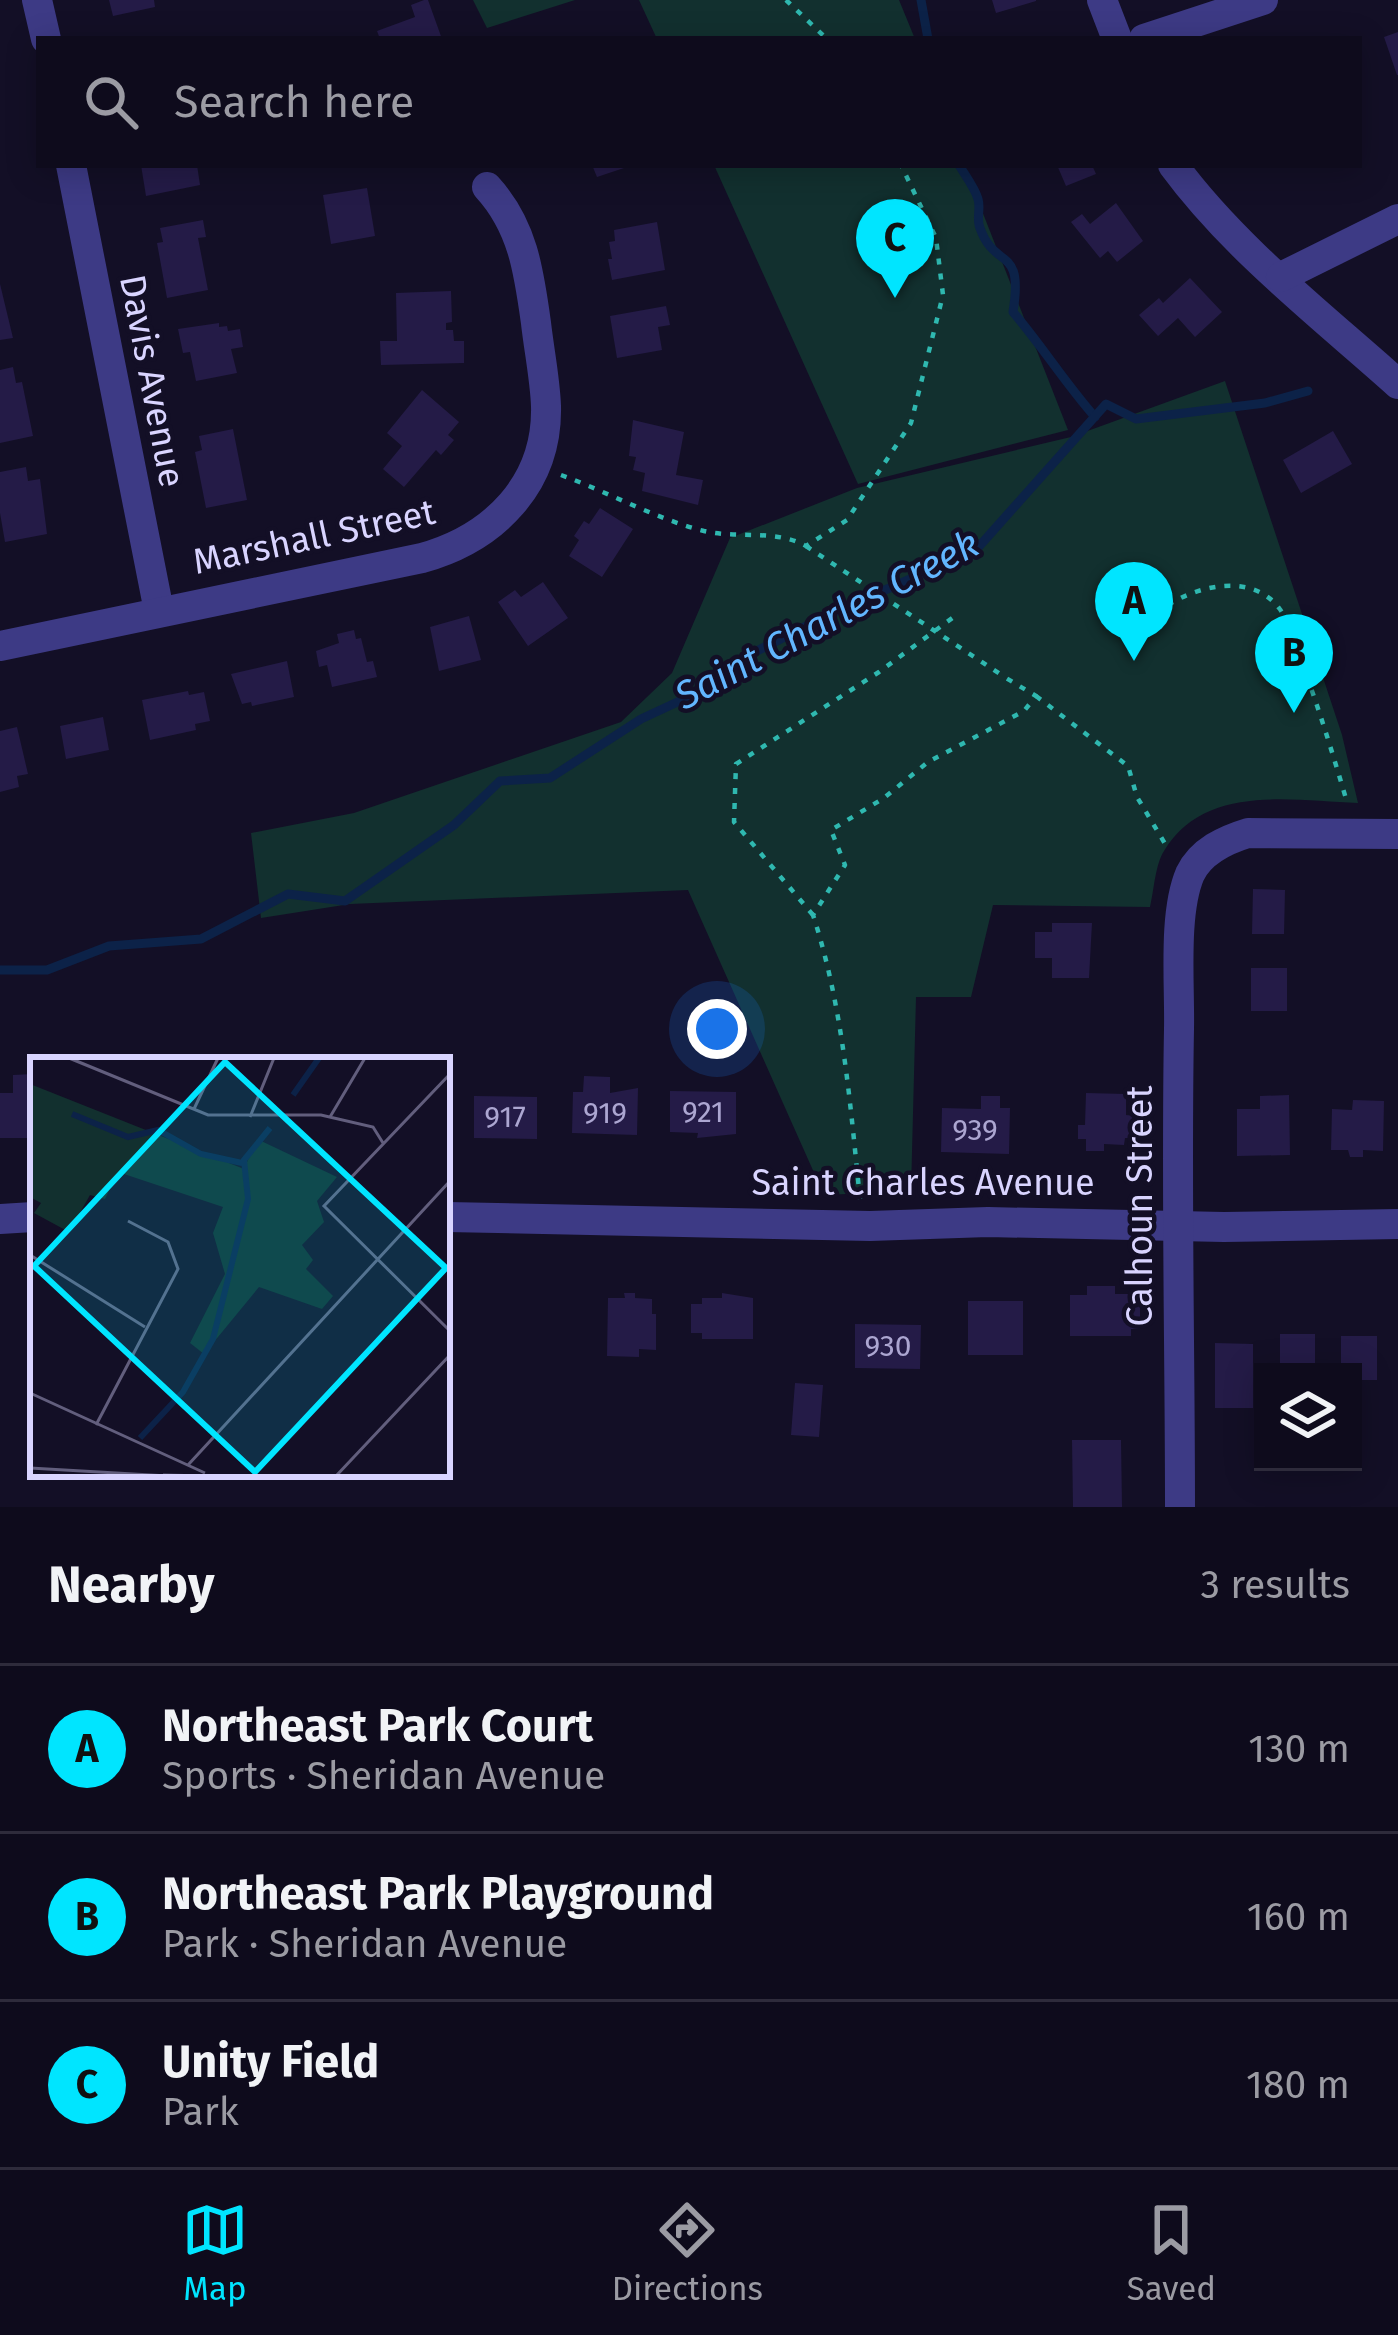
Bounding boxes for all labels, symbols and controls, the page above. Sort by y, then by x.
search box [36,36,1362,168]
icon: search [78,69,144,135]
text: Search here [174,75,414,129]
pin: C [856,199,934,298]
street label: Davis Avenue [110,271,194,491]
street label: Marshall Street [189,490,439,584]
water label: Saint Charles Creek [667,521,987,720]
pin: A [1095,562,1173,661]
pin: B [1255,614,1333,713]
your location [687,999,747,1059]
inset map [30,1057,450,1477]
street label: Calhoun Street [1118,1086,1162,1326]
house number: 921 [682,1094,724,1130]
house number: 919 [583,1095,627,1131]
house number: 917 [484,1099,526,1135]
house number: 939 [952,1112,998,1148]
street label: Saint Charles Avenue [751,1161,1095,1205]
house number: 930 [865,1328,911,1364]
map controls [1254,1363,1362,1471]
button: layers [1254,1363,1362,1471]
text: Nearby [48,1554,214,1616]
text: 3 results [1200,1562,1350,1608]
text: Northeast Park Court [162,1699,593,1753]
text: A [75,1726,99,1772]
text: 130 m [1248,1726,1350,1772]
text: Sports · Sheridan Avenue [162,1753,605,1799]
text: Northeast Park Playground [162,1867,714,1921]
text: B [75,1894,99,1940]
text: 160 m [1247,1894,1350,1940]
text: Park · Sheridan Avenue [162,1921,567,1967]
text: Unity Field [162,2035,379,2089]
text: C [76,2062,98,2108]
text: 180 m [1246,2062,1350,2108]
text: Park [162,2089,239,2135]
tab: Map [182,2197,248,2309]
tab: Directions [612,2197,763,2309]
tab: Saved [1127,2197,1216,2309]

